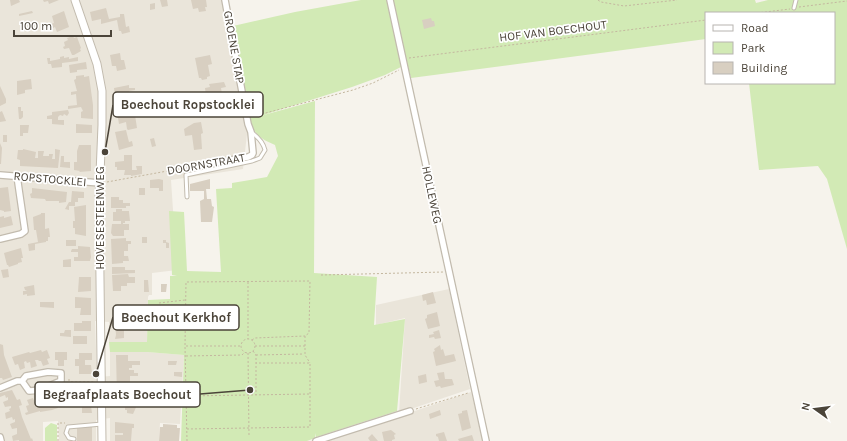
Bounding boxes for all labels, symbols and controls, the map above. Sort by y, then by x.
street label: GROENE STAP [221,10,247,85]
scale bar [14,12,111,38]
legend [705,12,835,84]
street label: HOF VAN BOECHOUT [498,17,608,45]
text: 100 m [20,19,52,33]
text: Road [741,21,769,35]
text: Park [741,41,766,55]
text: Building [741,61,788,75]
callout: Boechout Ropstocklei [113,92,263,117]
text: Boechout Ropstocklei [121,97,255,112]
street label: DOORNSTRAAT [166,150,246,178]
street label: HOLLEWEG [419,165,445,225]
street label: HOVESESTEENWEG [93,166,107,270]
street label: ROPSTOCKLEI [13,169,87,189]
callout: Boechout Kerkhof [113,305,239,330]
text: Boechout Kerkhof [121,310,231,325]
callout: Begraafplaats Boechout [35,382,200,407]
text: Begraafplaats Boechout [43,387,191,402]
north arrow [795,389,835,429]
text: N [799,401,813,412]

